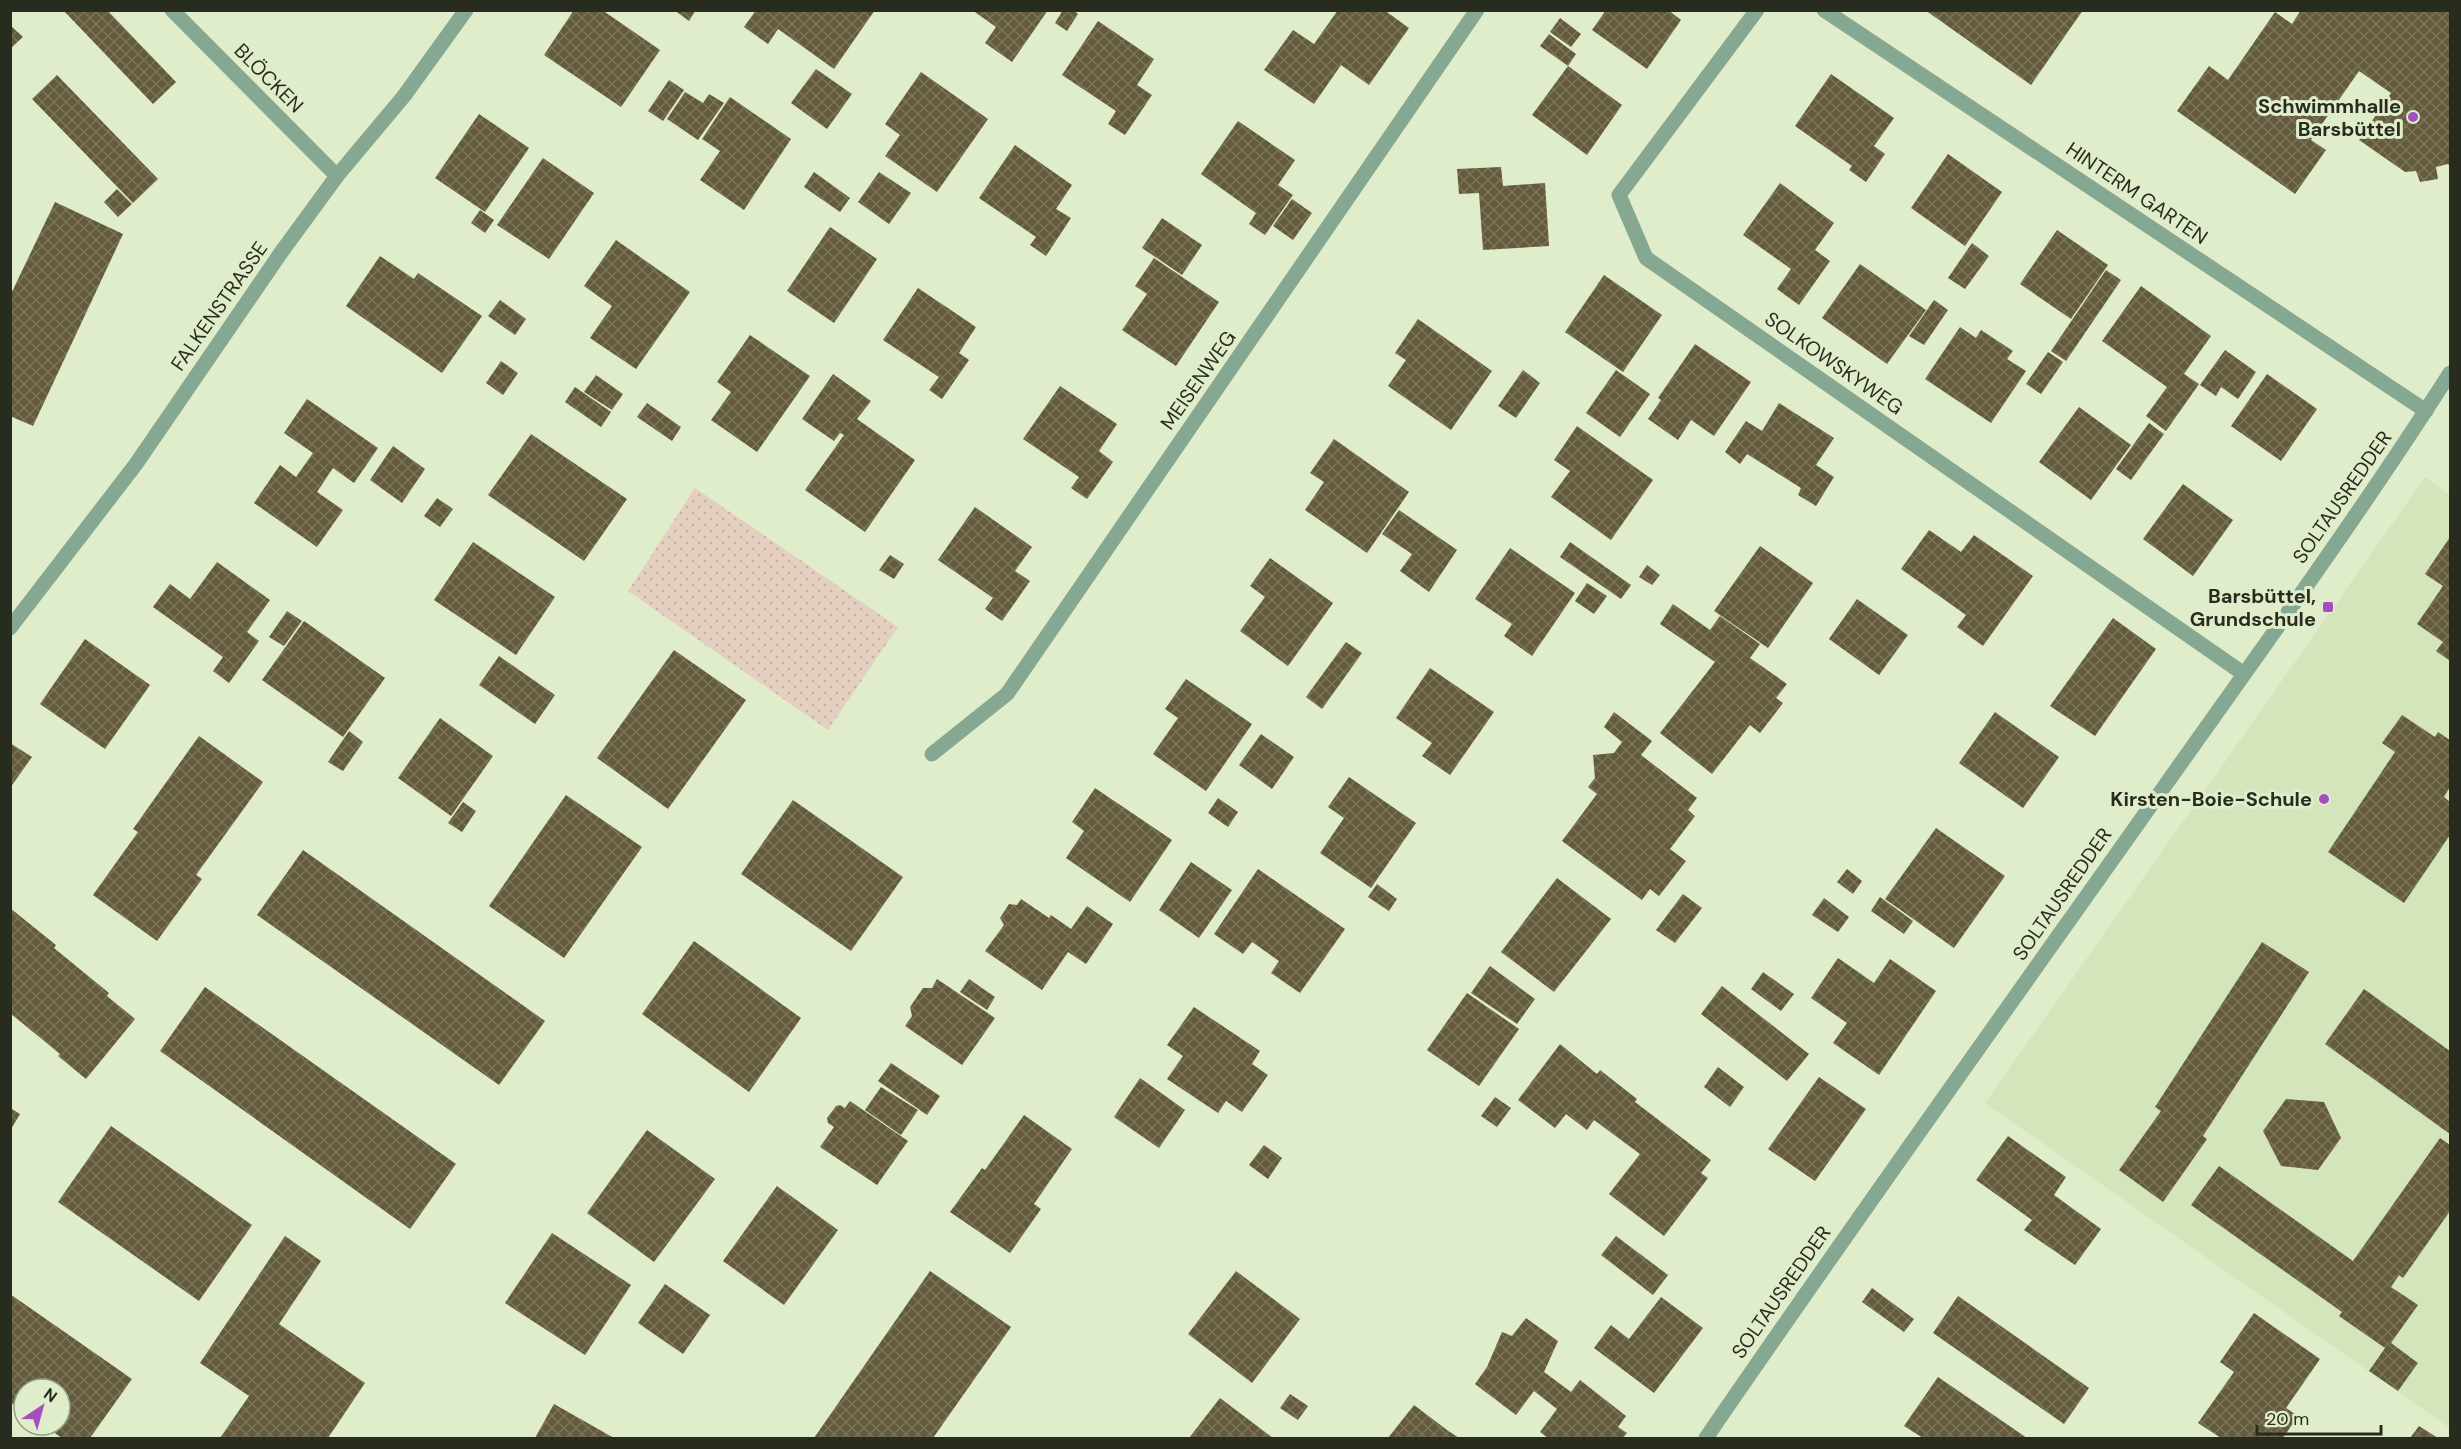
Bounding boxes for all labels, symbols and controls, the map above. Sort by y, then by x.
street label: BLÖCKEN [229,38,309,118]
place label: Schwimmhalle Barsbüttel [2258,93,2401,142]
marker: Schwimmhalle Barsbüttel [2406,110,2420,124]
street label: HINTERM GARTEN [2061,136,2213,250]
street label: FALKENSTRASSE [165,236,273,376]
street label: SOLKOWSKYWEG [1760,306,1908,420]
street label: MEISENWEG [1154,325,1242,435]
street label: SOLTAUSREDDER [2287,426,2397,568]
place label: Barsbüttel, Grundschule [2190,583,2316,632]
marker: Barsbüttel, Grundschule [2321,600,2335,614]
place label: Kirsten-Boie-Schule [2110,786,2312,812]
marker: Kirsten-Boie-Schule [2317,792,2331,806]
street label: SOLTAUSREDDER [2007,823,2117,965]
street label: SOLTAUSREDDER [1726,1221,1836,1363]
north arrow [12,1377,72,1437]
text: N [40,1383,61,1407]
scale bar [2257,1398,2382,1436]
text: 20 m [2266,1407,2309,1431]

